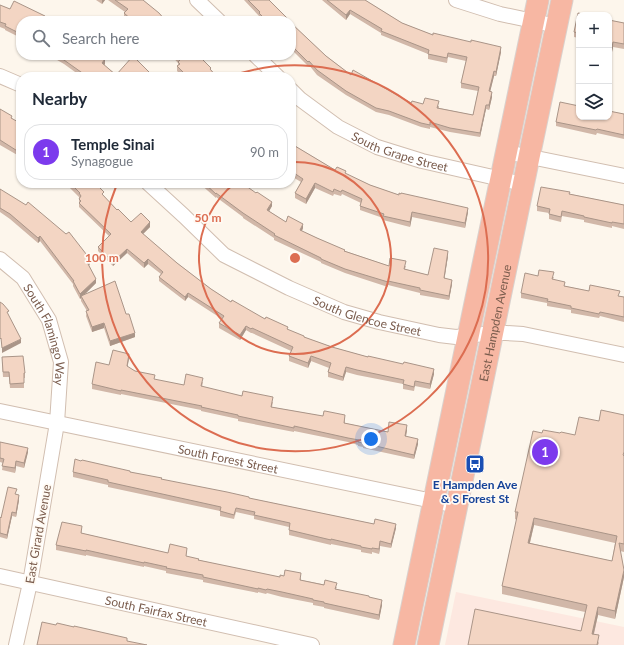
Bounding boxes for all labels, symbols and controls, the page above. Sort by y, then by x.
map controls [576,12,612,120]
button: + [576,12,612,48]
search box [16,16,296,60]
icon: search [30,27,52,49]
text: Search here [62,29,139,47]
button: − [576,48,612,84]
button: layers [576,84,612,120]
text: Nearby [32,88,87,109]
street label: South Grape Street [349,128,450,174]
text: Temple Sinai [71,135,155,153]
text: 1 [42,144,50,160]
text: 90 m [250,144,279,160]
text: Synagogue [71,153,133,169]
text: 50 m [195,210,221,225]
text: 100 m [85,250,119,265]
centre of rings [288,251,302,265]
street label: East Hampden Avenue [475,263,514,383]
street label: South Flamingo Way [21,281,69,387]
street label: South Glencoe Street [311,292,423,339]
your location [361,429,381,449]
pin: 1 [532,437,558,467]
street label: South Forest Street [177,441,280,476]
bus stop icon: E Hampden Ave & S Forest St [464,453,486,475]
place label: E Hampden Ave & S Forest St [433,477,518,506]
street label: East Girard Avenue [22,483,54,585]
street label: South Fairfax Street [104,592,209,629]

